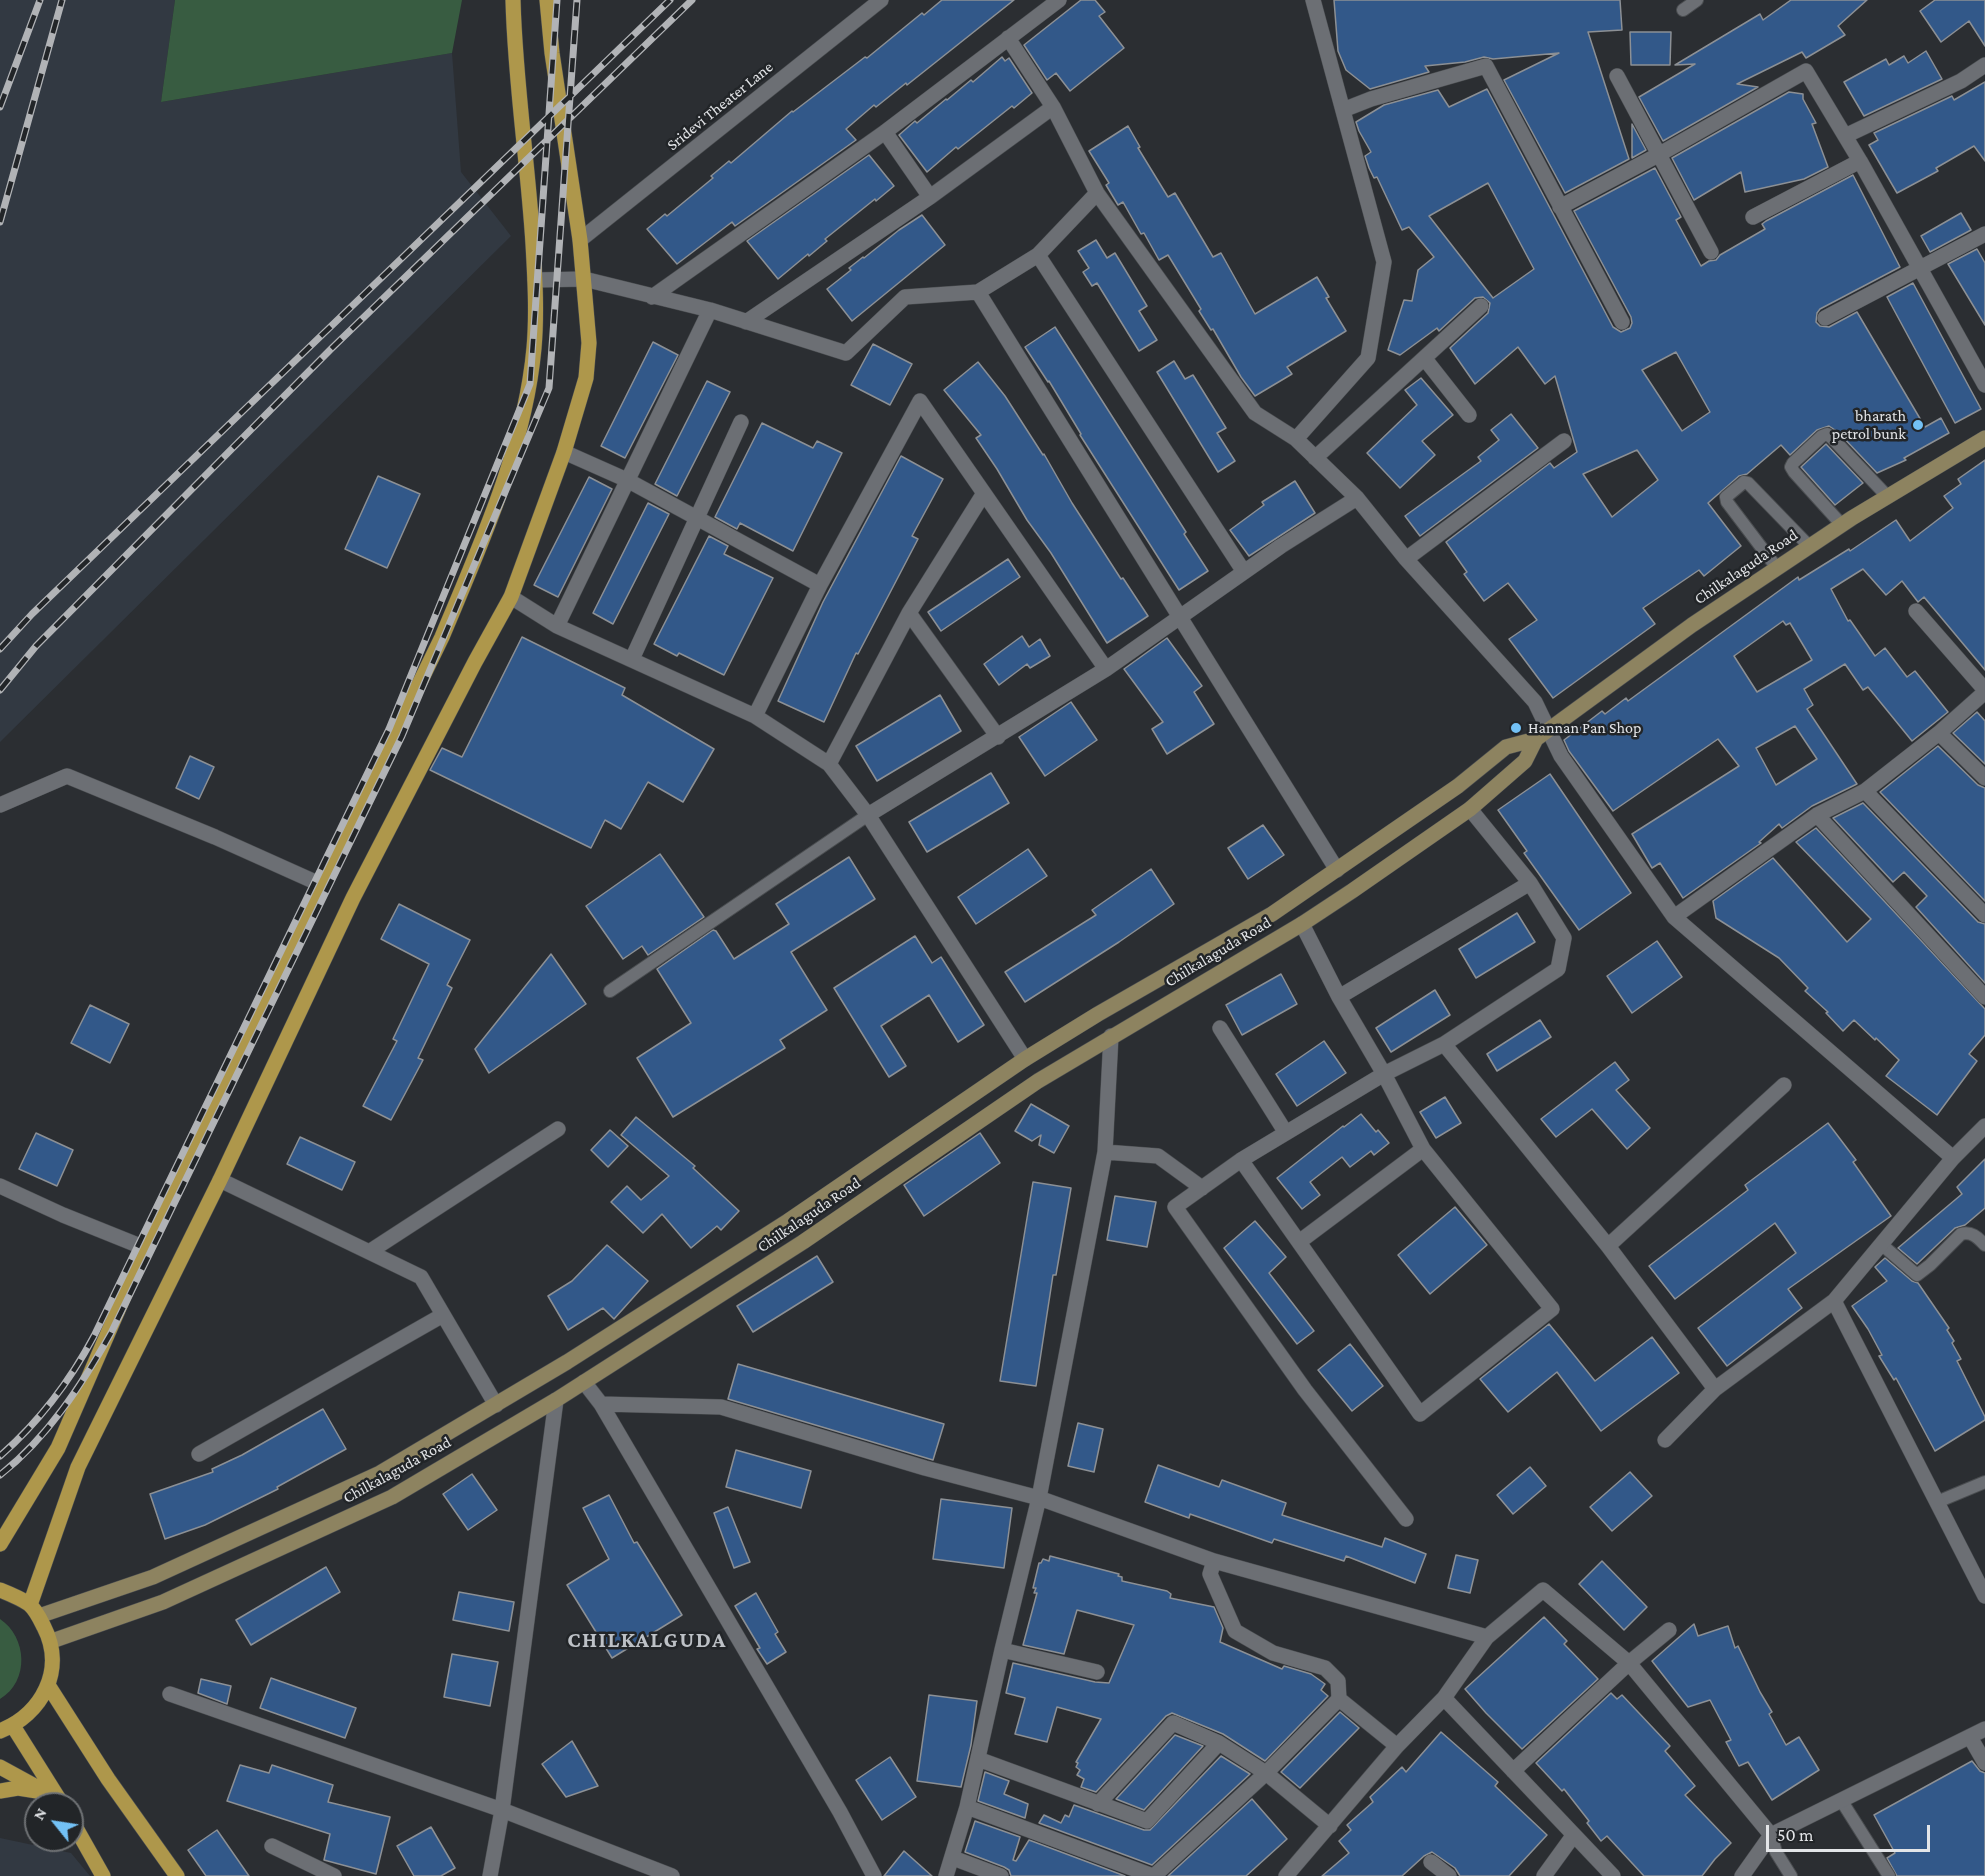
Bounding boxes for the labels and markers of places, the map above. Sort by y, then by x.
place label: bharath petrol bunk [1832,406,1906,444]
marker: bharath petrol bunk [1911,418,1925,432]
place label: Hannan Pan Shop [1528,718,1641,738]
marker: Hannan Pan Shop [1509,721,1523,735]

